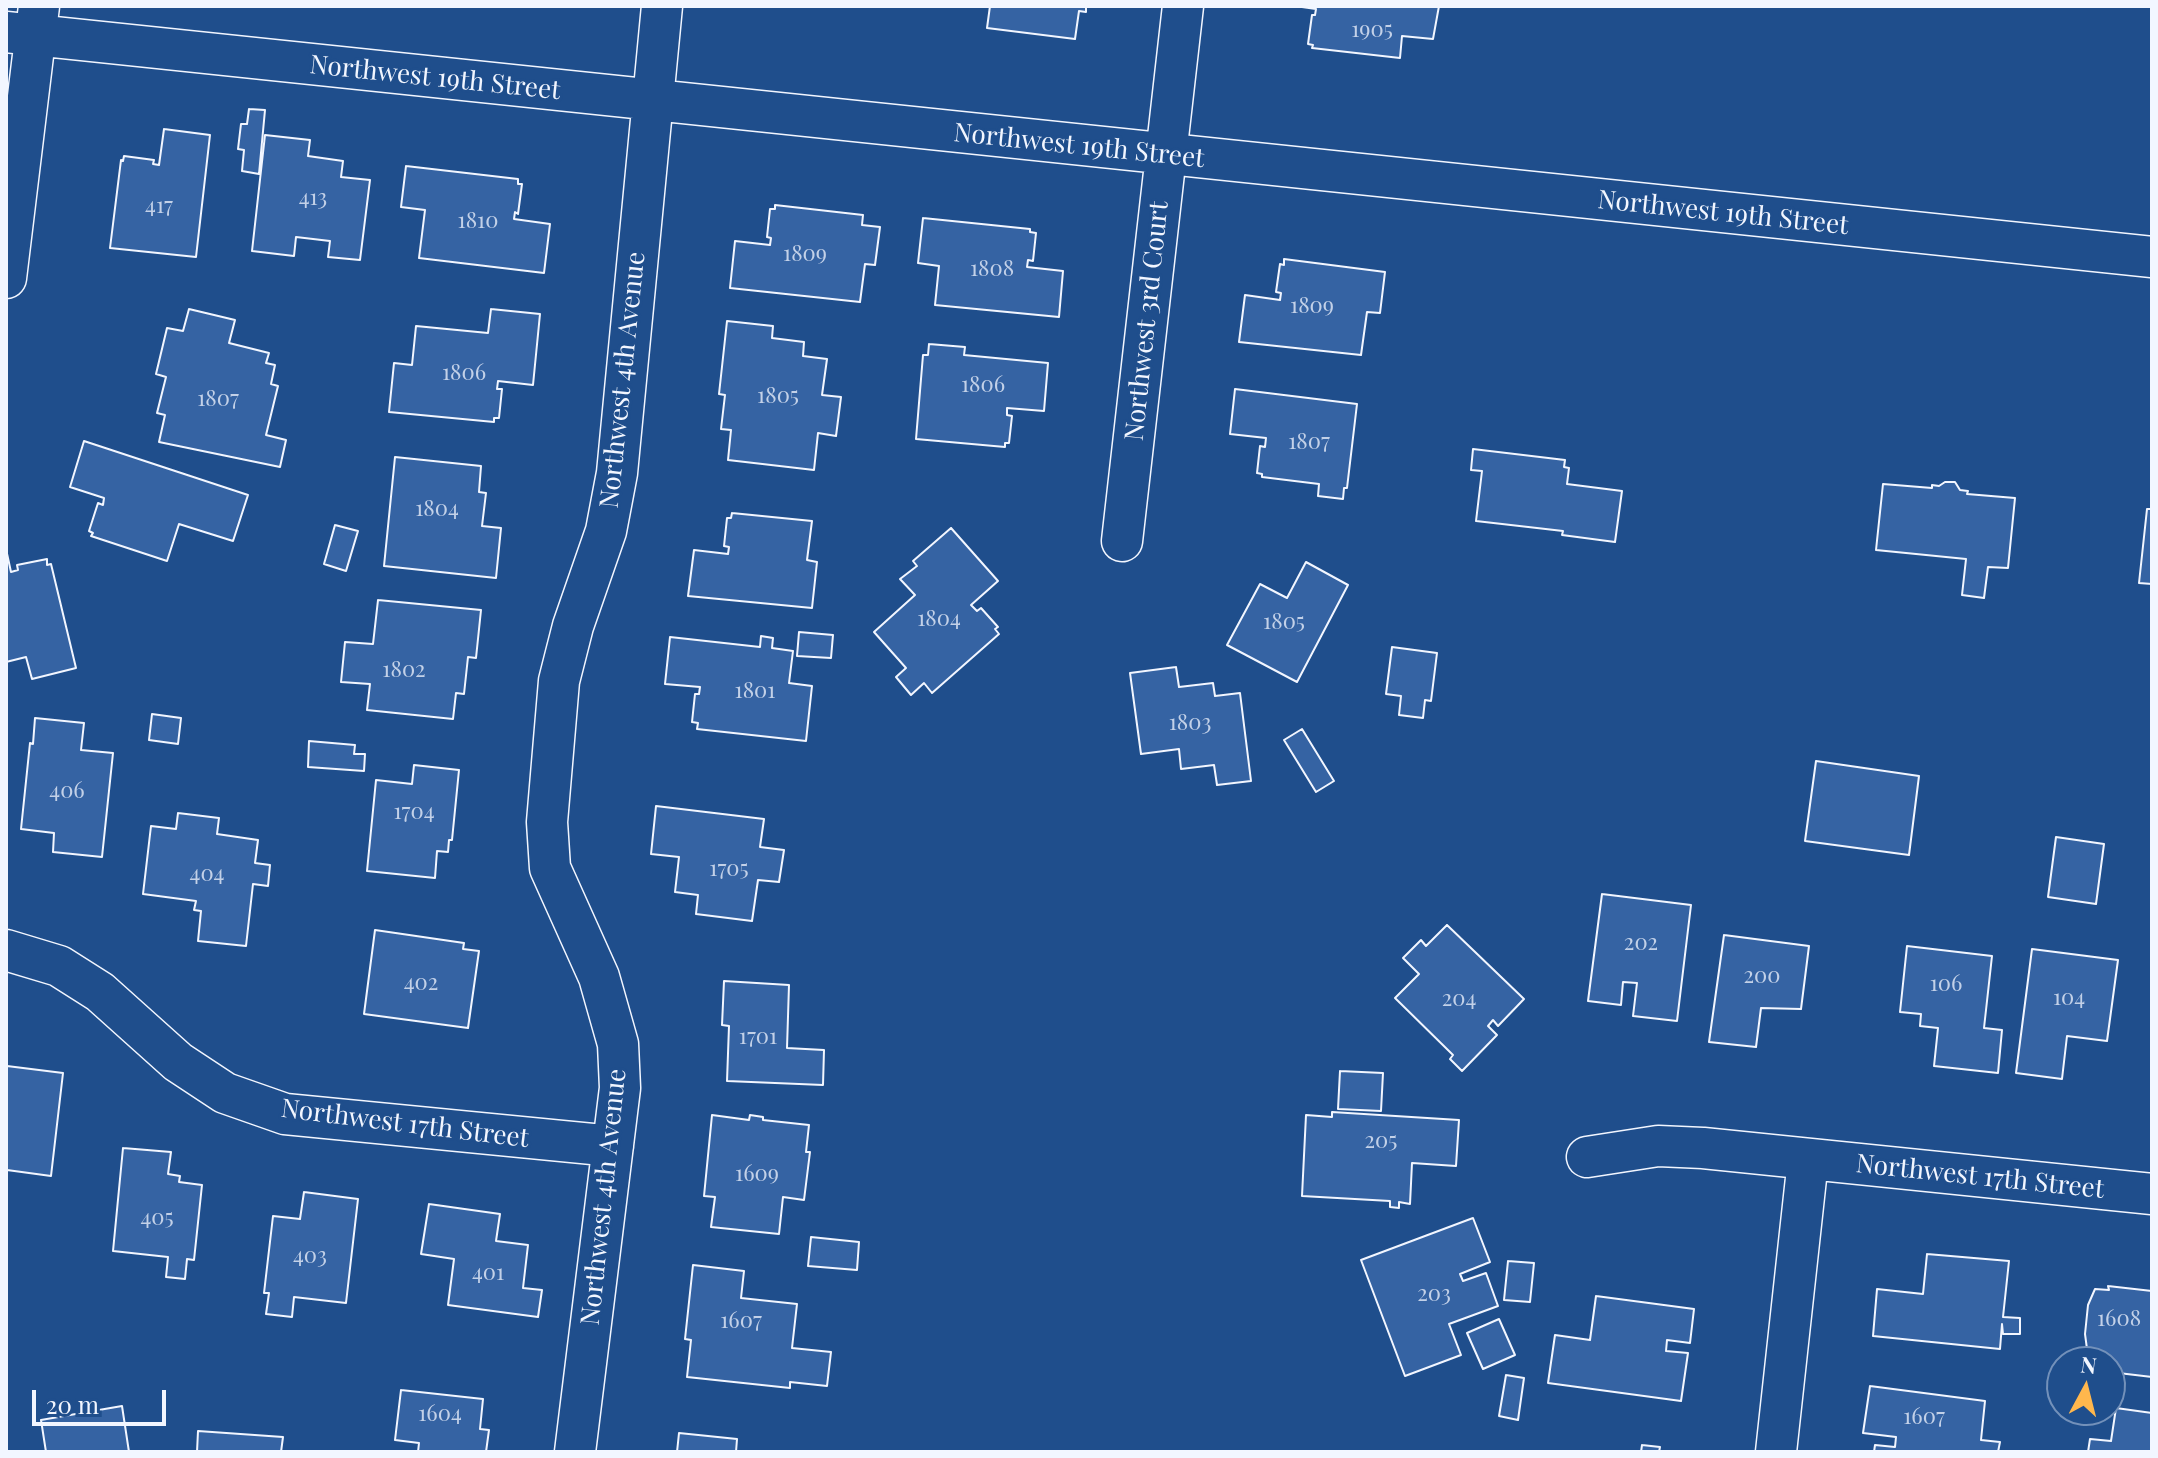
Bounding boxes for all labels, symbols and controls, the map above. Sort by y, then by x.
house number: 1905 [1351,17,1393,43]
street label: Northwest 19th Street [308,49,562,107]
street label: Northwest 19th Street [952,117,1206,175]
street label: Northwest 19th Street [1596,184,1850,242]
house number: 413 [299,185,327,211]
house number: 417 [145,193,173,219]
street label: Northwest 3rd Court [1119,200,1175,442]
house number: 1810 [458,208,498,234]
house number: 1809 [783,241,827,267]
street label: Northwest 4th Avenue [594,250,652,510]
house number: 1808 [970,256,1014,282]
house number: 1809 [1290,293,1334,319]
house number: 1806 [442,360,486,386]
house number: 1806 [961,372,1005,398]
house number: 1805 [757,383,799,409]
house number: 1807 [197,386,239,412]
house number: 1807 [1288,429,1330,455]
house number: 1804 [415,496,459,522]
house number: 1804 [917,606,961,632]
house number: 1805 [1263,609,1305,635]
house number: 1802 [382,657,426,683]
house number: 1801 [735,678,775,704]
house number: 1803 [1169,710,1211,736]
house number: 406 [49,778,85,804]
house number: 1704 [393,799,435,825]
house number: 1705 [709,856,749,882]
house number: 404 [190,861,224,887]
house number: 202 [1624,930,1658,956]
house number: 200 [1744,963,1780,989]
house number: 402 [404,970,438,996]
house number: 106 [1930,971,1962,997]
house number: 104 [2053,985,2085,1011]
house number: 204 [1442,986,1476,1012]
house number: 1701 [739,1024,777,1050]
street label: Northwest 4th Avenue [575,1067,633,1327]
street label: Northwest 17th Street [279,1093,531,1155]
house number: 205 [1365,1128,1397,1154]
street label: Northwest 17th Street [1854,1148,2106,1206]
house number: 1609 [735,1161,779,1187]
house number: 405 [140,1205,174,1231]
house number: 403 [293,1243,327,1269]
house number: 401 [472,1260,504,1286]
house number: 203 [1417,1281,1451,1307]
house number: 1608 [2097,1306,2141,1332]
house number: 1607 [720,1308,762,1334]
north arrow [2046,1346,2126,1426]
text: N [2079,1348,2098,1380]
scale bar [36,1374,170,1424]
text: 20 m [46,1388,99,1420]
house number: 1604 [418,1401,462,1427]
house number: 1607 [1903,1404,1945,1430]

